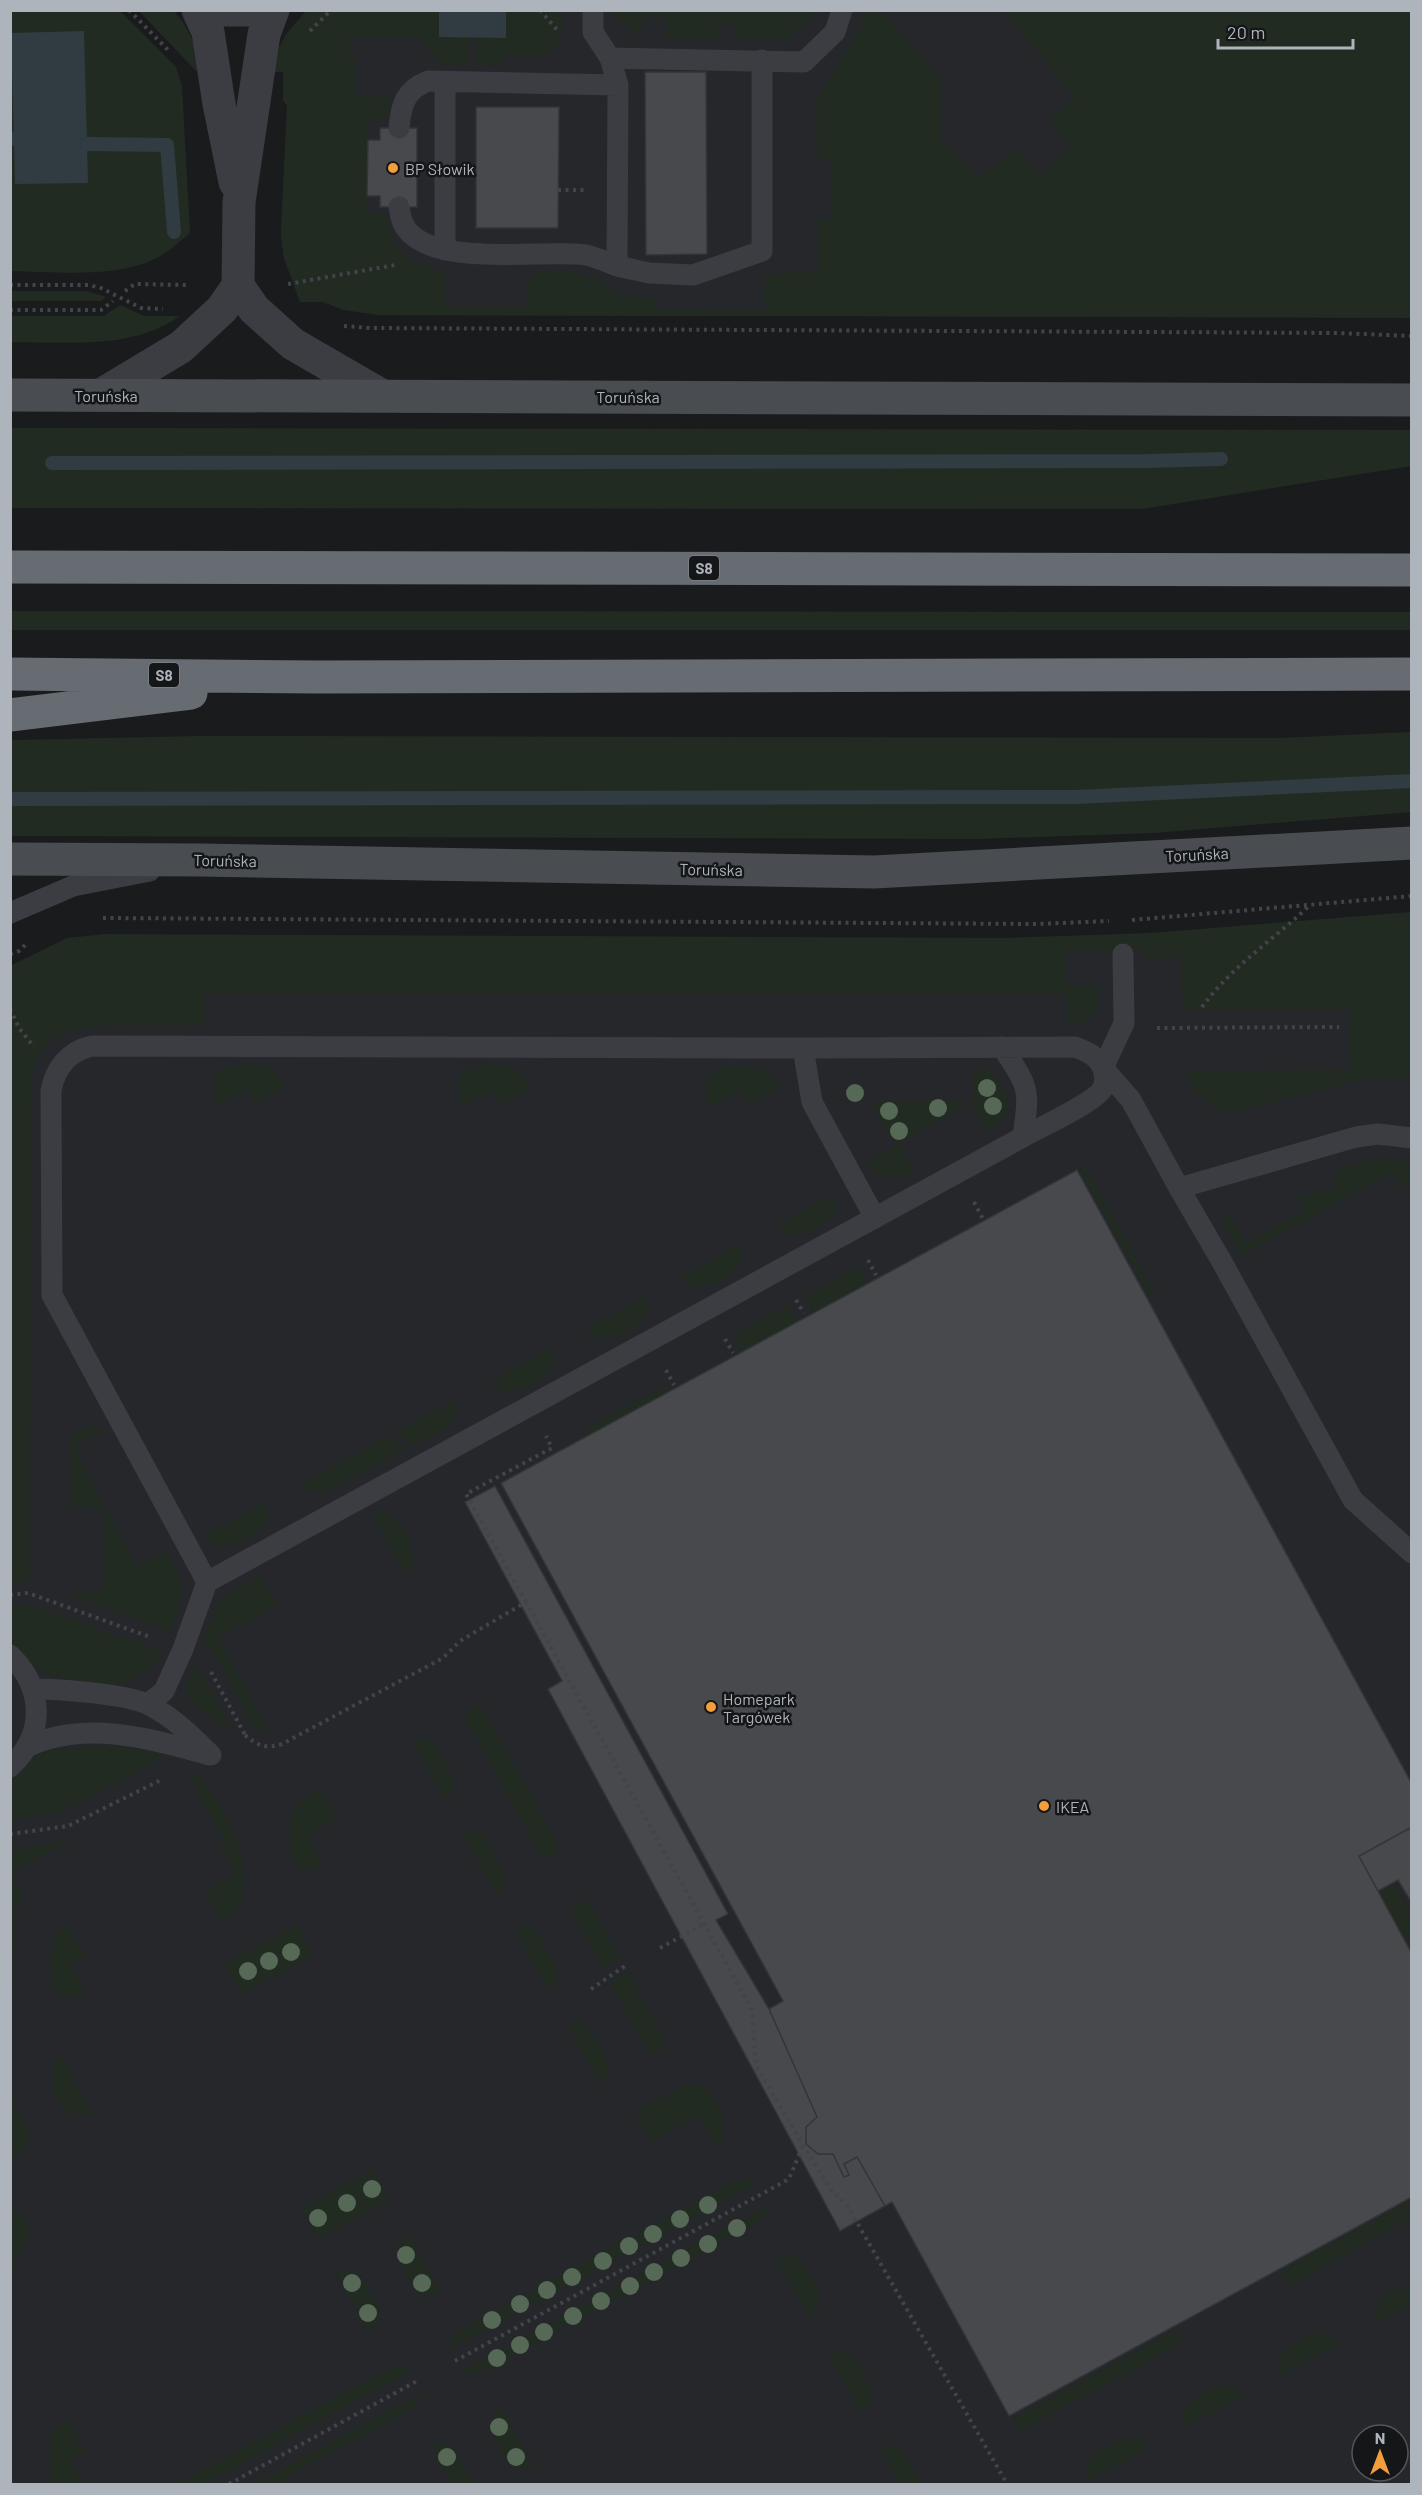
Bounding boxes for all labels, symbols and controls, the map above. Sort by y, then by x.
scale bar [1218,12,1353,50]
text: 20 m [1227,21,1265,43]
place label: BP Słowik [405,159,475,178]
marker: BP Słowik [386,161,400,175]
street label: Toruńska [74,386,138,405]
street label: Toruńska [596,387,660,406]
road number: S8 [689,556,719,580]
road number: S8 [149,663,179,687]
street label: Toruńska [1165,843,1229,865]
street label: Toruńska [193,850,257,870]
street label: Toruńska [679,859,743,879]
place label: Homepark Targówek [723,1689,795,1726]
marker: Homepark Targówek [704,1700,718,1714]
place label: IKEA [1056,1797,1090,1816]
marker: IKEA [1037,1799,1051,1813]
north arrow [1350,2423,1410,2483]
text: N [1375,2428,1385,2447]

